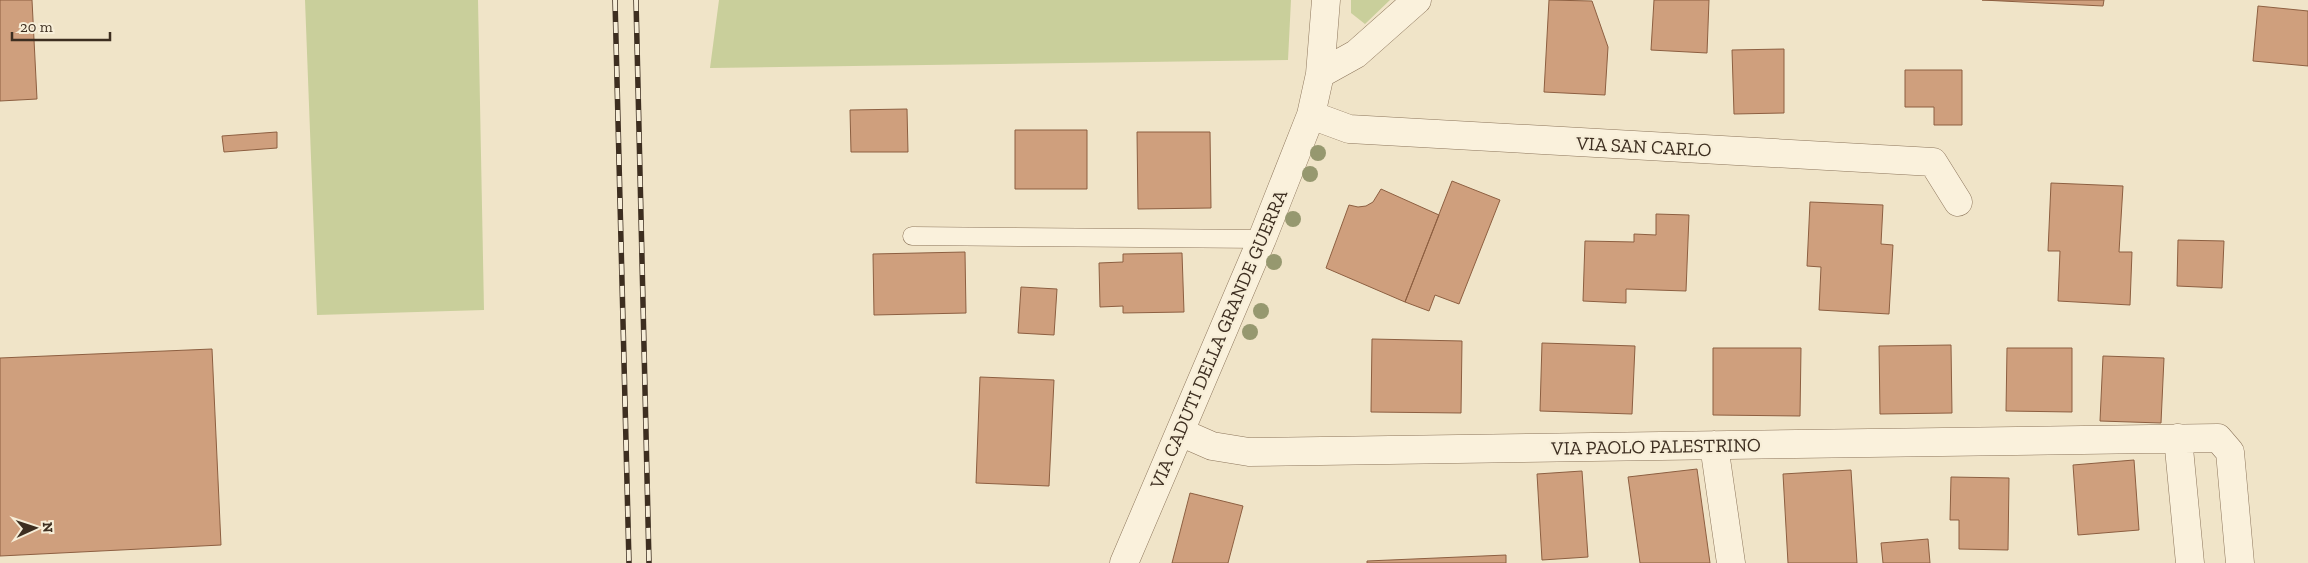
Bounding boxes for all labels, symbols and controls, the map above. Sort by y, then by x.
scale bar [12,10,110,42]
text: 20 m [20,18,53,36]
street label: VIA SAN CARLO [1575,131,1712,162]
street label: VIA CADUTI DELLA GRANDE GUERRA [1144,186,1292,493]
street label: VIA PAOLO PALESTRINO [1550,433,1761,460]
north arrow [10,503,60,553]
text: N [39,522,56,533]

